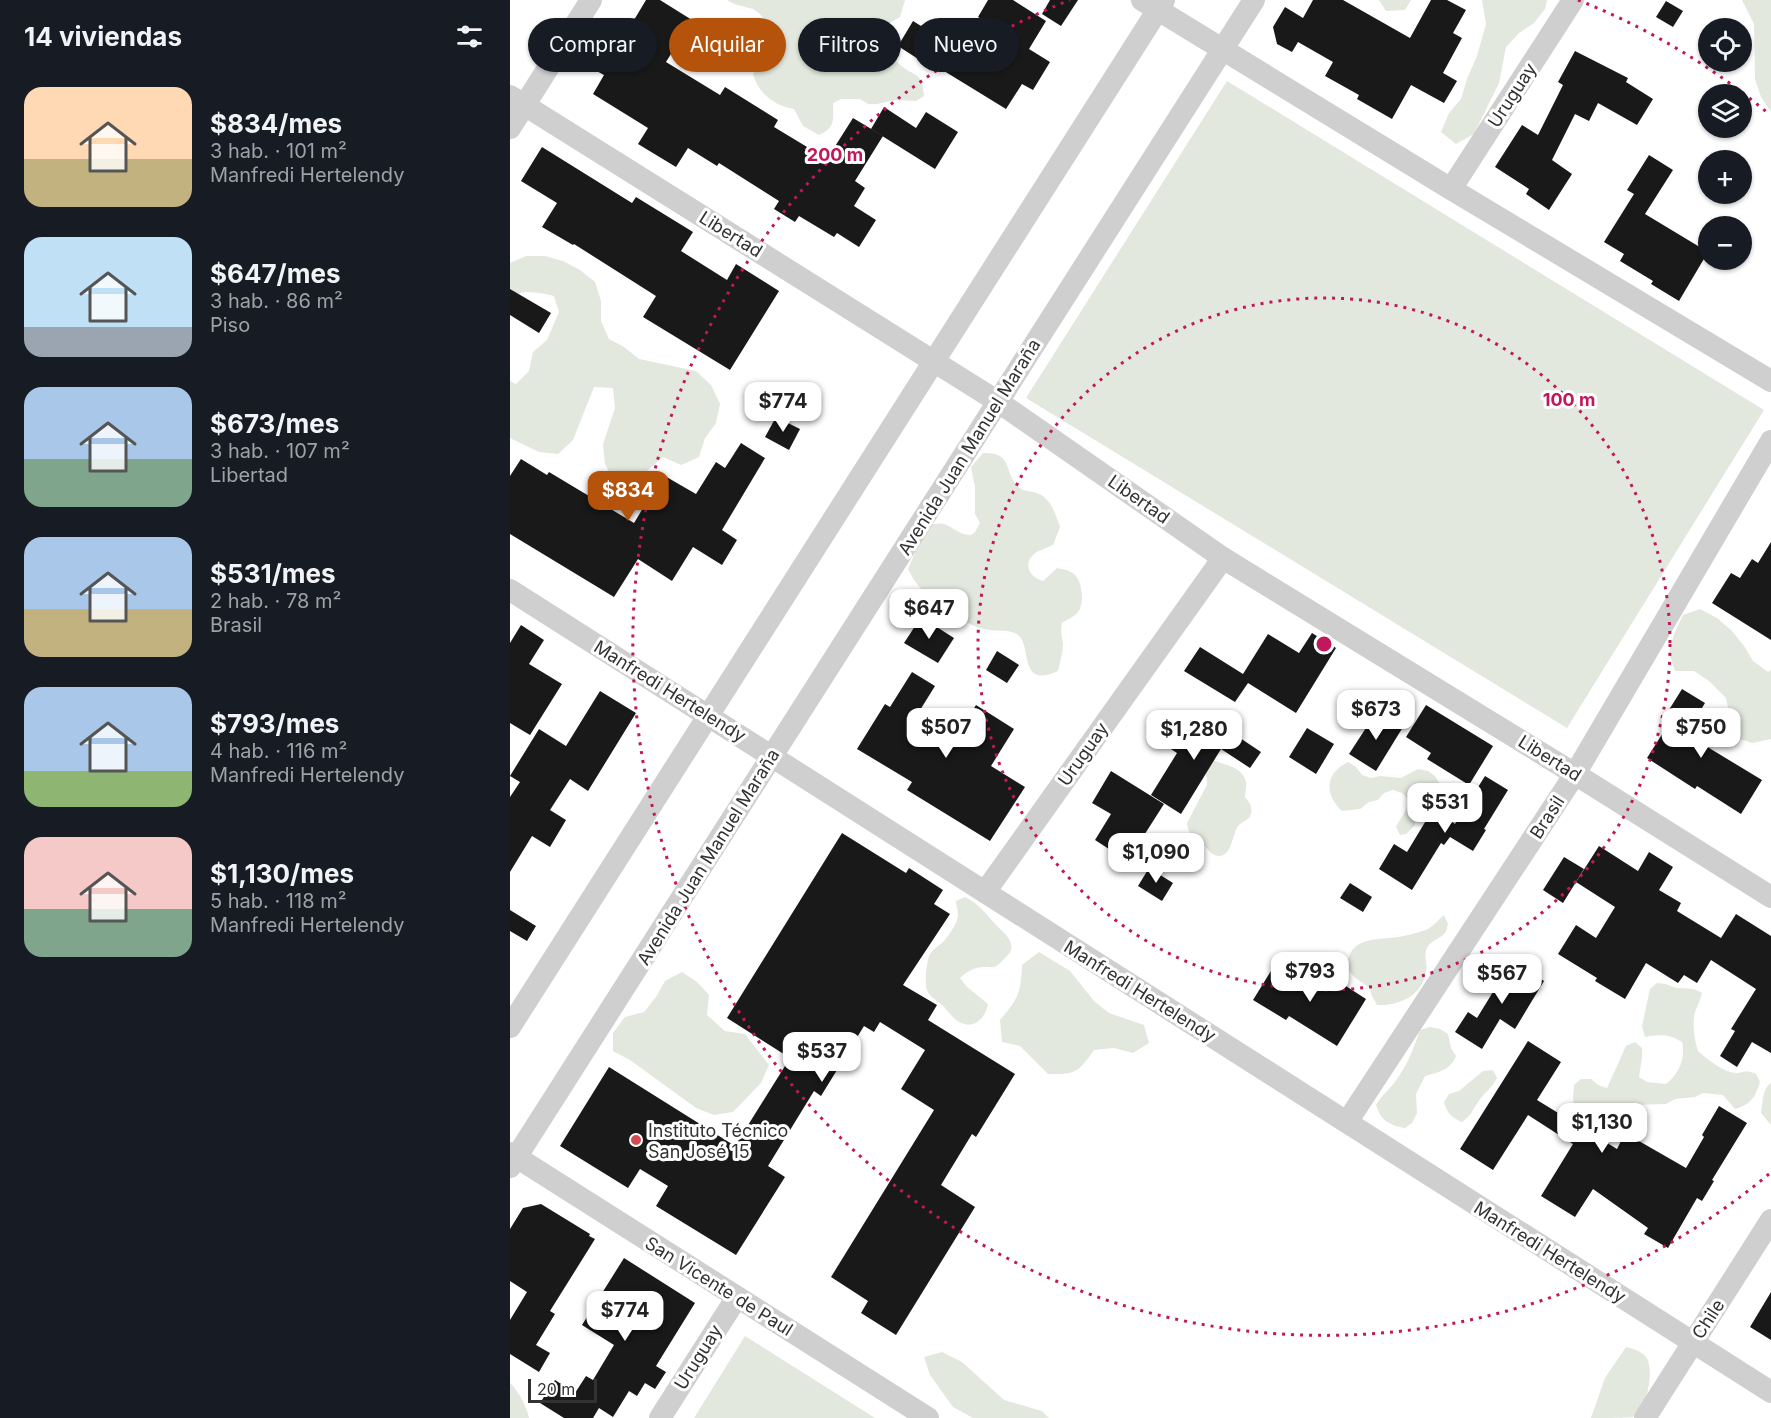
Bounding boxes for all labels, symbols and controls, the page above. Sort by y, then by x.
chip: Comprar [528,18,657,72]
chip: Alquilar [669,18,786,72]
chip: Filtros [798,18,901,72]
chip: Nuevo [913,18,1019,72]
map controls [1698,18,1752,270]
button: locate [1698,18,1752,72]
icon: filters [453,20,486,53]
text: 14 viviendas [24,21,182,52]
street label: Uruguay [1483,59,1541,131]
button: layers [1698,84,1752,138]
text: $834/mes [210,108,342,139]
icon: home [72,111,144,183]
text: 3 hab. · 101 m² [210,139,347,163]
text: 200 m [807,144,863,165]
button: + [1698,150,1752,204]
text: Manfredi Hertelendy [210,163,404,187]
street label: Libertad [696,206,766,262]
button: − [1698,216,1752,270]
text: $647/mes [210,258,340,289]
icon: home [72,261,144,333]
text: 3 hab. · 86 m² [210,289,343,313]
text: Piso [210,313,250,337]
street label: Avenida Juan Manuel Maraña [894,335,1044,559]
pin: $774 [747,382,819,433]
text: $774 [758,389,808,413]
text: 100 m [1543,389,1595,410]
text: $673/mes [210,408,339,439]
icon: home [72,411,144,483]
text: 3 hab. · 107 m² [210,439,350,463]
text: Libertad [210,463,288,487]
street label: Libertad [1104,470,1174,528]
pin: $834 [592,471,664,522]
text: $834 [602,478,654,502]
text: $531/mes [210,558,336,589]
icon: home [72,561,144,633]
text: 2 hab. · 78 m² [210,589,341,613]
pin: $647 [893,589,965,640]
text: $647 [903,596,955,620]
text: Brasil [210,613,262,637]
centre of rings [1314,634,1334,654]
street label: Manfredi Hertelendy [590,636,750,746]
pin: $673 [1340,690,1412,741]
text: $673 [1351,697,1401,721]
text: $793/mes [210,708,339,739]
pin: $507 [910,708,982,759]
pin: $750 [1665,708,1737,759]
pin: $1,280 [1145,710,1243,761]
icon: home [72,711,144,783]
text: $507 [921,715,971,739]
text: $750 [1676,715,1726,739]
text: $1,280 [1160,717,1228,741]
street label: Uruguay [1054,718,1112,790]
street label: Libertad [1515,730,1585,786]
text: 4 hab. · 116 m² [210,739,347,763]
street label: Avenida Juan Manuel Maraña [633,745,783,969]
text: Manfredi Hertelendy [210,763,404,787]
pin: $531 [1409,783,1481,834]
text: $531 [1421,790,1469,814]
street label: Brasil [1525,792,1569,842]
pin: $1,090 [1107,833,1205,884]
text: $1,090 [1122,840,1190,864]
text: $1,130/mes [210,858,354,889]
icon: home [72,861,144,933]
text: 5 hab. · 118 m² [210,889,346,913]
text: Manfredi Hertelendy [210,913,404,937]
street label: Manfredi Hertelendy [1060,936,1220,1046]
pin: $793 [1274,952,1346,1003]
pin: $567 [1466,954,1538,1005]
text: $793 [1285,959,1335,983]
text: $567 [1477,961,1527,985]
pin: $537 [786,1032,858,1083]
text: $537 [797,1039,847,1063]
pin: $1,130 [1553,1103,1651,1154]
text: $1,130 [1571,1110,1633,1134]
place label: Instituto Técnico San José 15 [648,1120,788,1162]
marker: Instituto Técnico San José 15 [629,1133,643,1147]
street label: Manfredi Hertelendy [1470,1197,1630,1307]
street label: San Vicente de Paul [641,1232,797,1340]
pin: $774 [589,1291,661,1342]
street label: Chile [1687,1295,1729,1343]
text: $774 [600,1298,650,1322]
street label: Uruguay [670,1321,726,1393]
scale bar [528,1376,597,1404]
text: 20 m [537,1379,575,1399]

